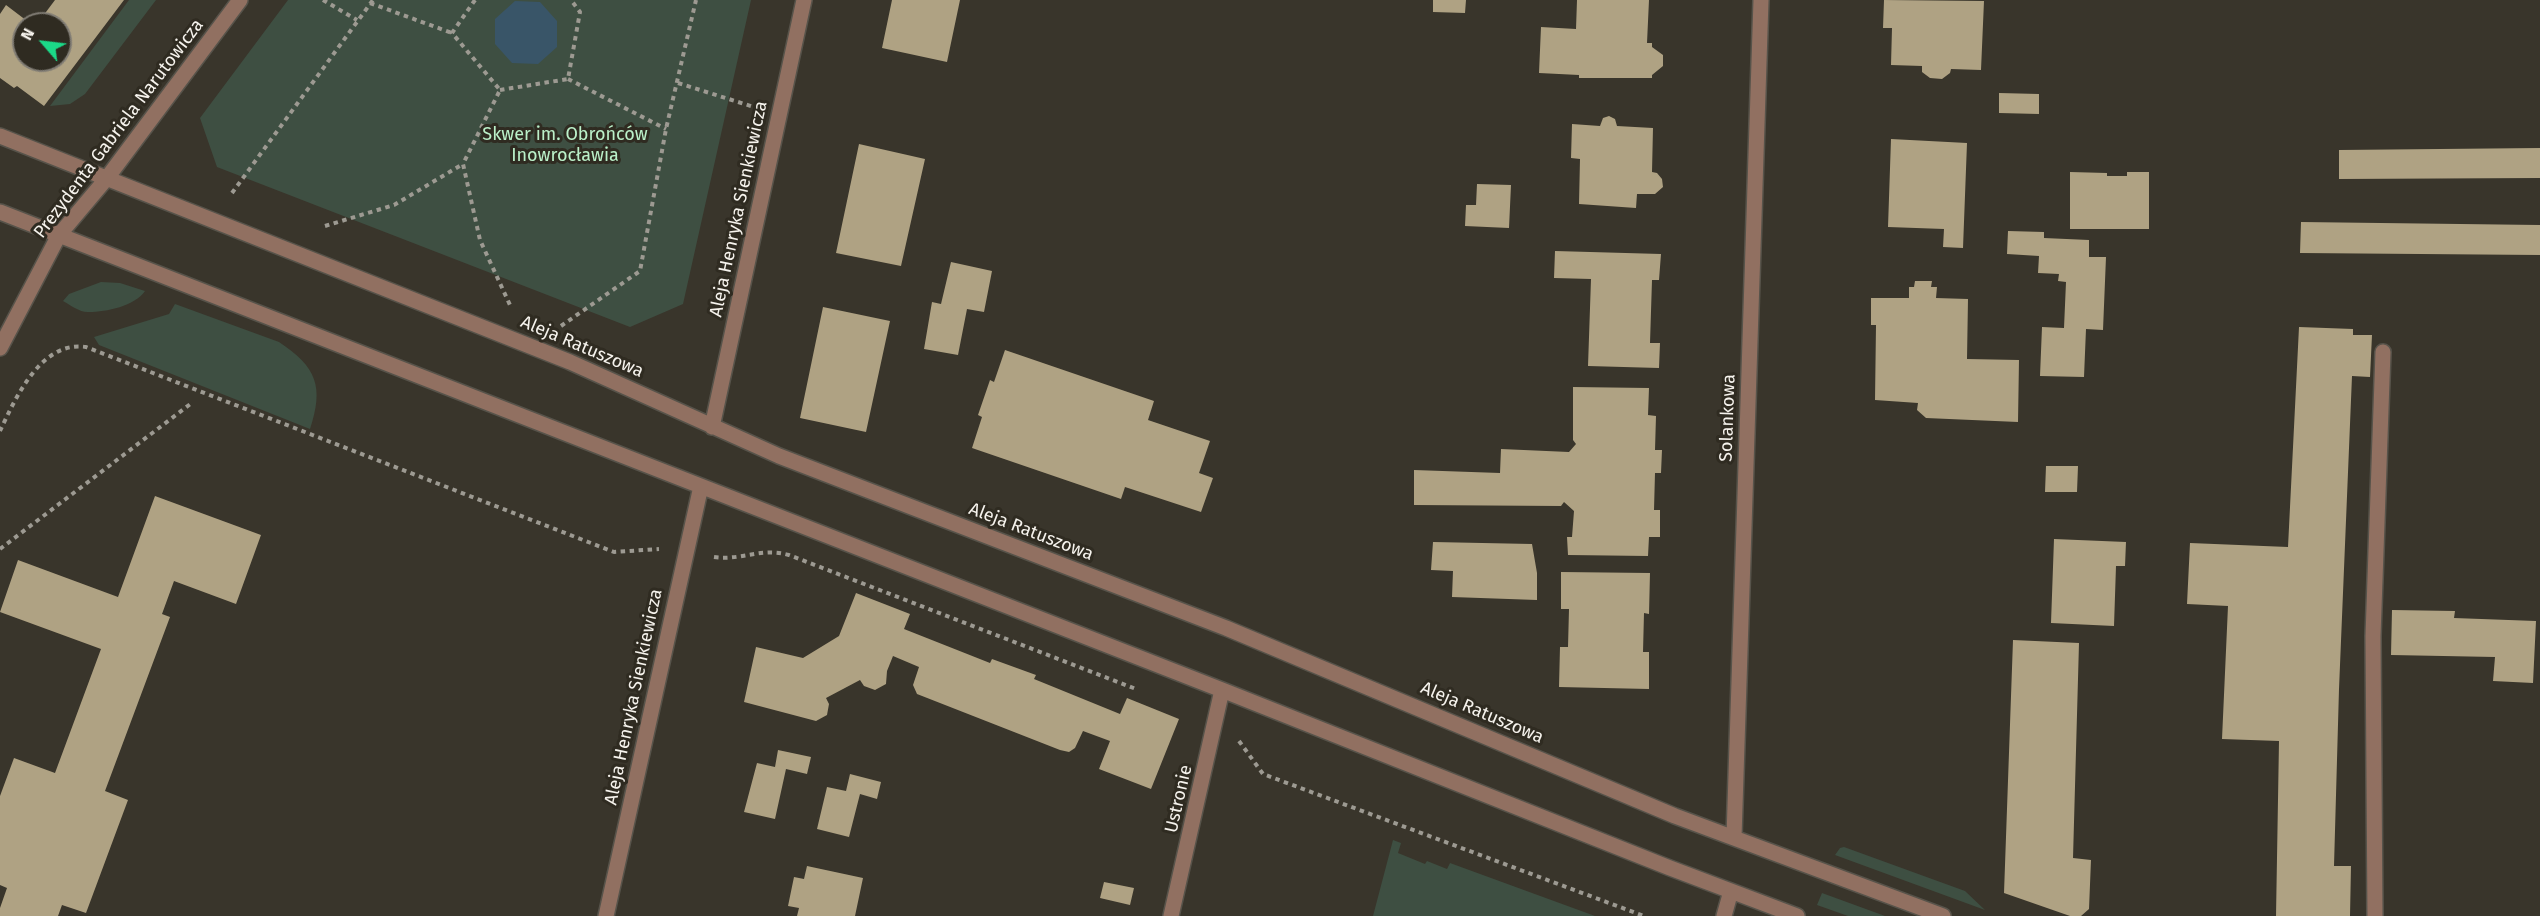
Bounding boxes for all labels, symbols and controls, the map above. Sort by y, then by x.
north arrow [12,12,72,72]
street label: Prezydenta Gabriela Narutowicza [30,15,208,243]
text: N [17,25,38,43]
street label: Aleja Henryka Sienkiewicza [706,99,772,319]
park label: Skwer im. Obrońców Inowrocławia [482,124,648,166]
street label: Aleja Ratuszowa [517,311,647,383]
street label: Solankowa [1716,374,1740,462]
street label: Aleja Ratuszowa [966,498,1096,566]
street label: Aleja Henryka Sienkiewicza [601,587,667,807]
street label: Aleja Ratuszowa [1417,677,1547,749]
street label: Ustronie [1161,763,1197,835]

